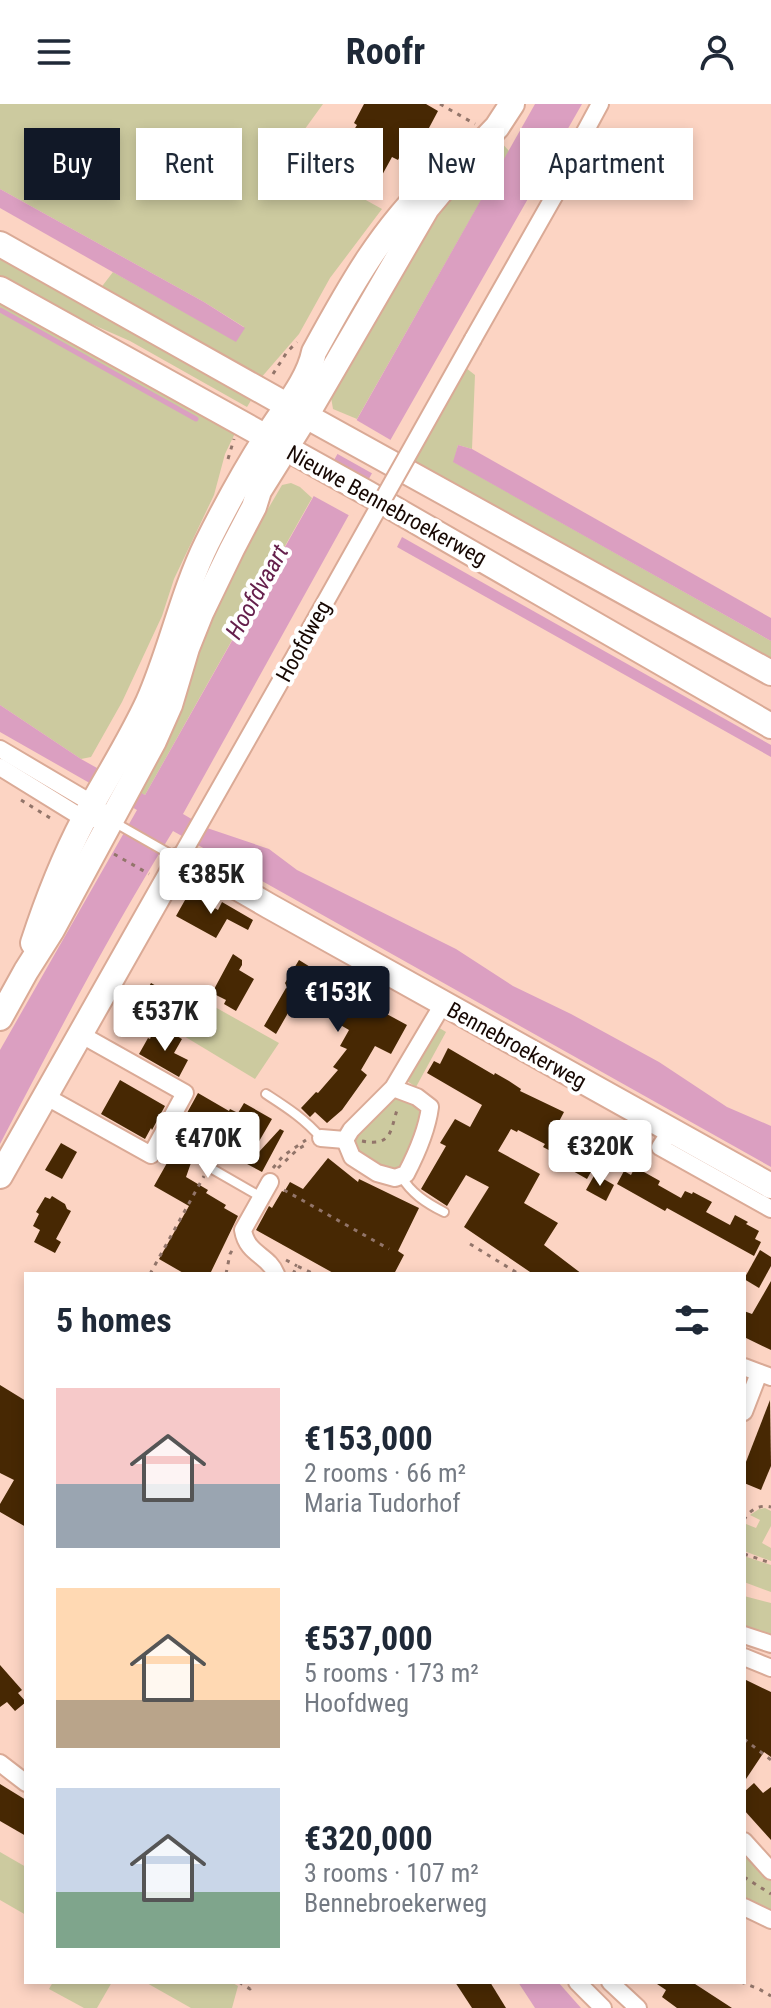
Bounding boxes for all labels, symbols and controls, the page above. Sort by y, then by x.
icon: menu [32,30,76,74]
icon: person [695,30,739,74]
text: Roofr [346,31,425,73]
chip: Buy [24,128,120,200]
chip: Rent [136,128,242,200]
chip: Filters [258,128,383,200]
chip: New [399,128,504,200]
chip: Apartment [520,128,693,200]
street label: Nieuwe Bennebroekerweg [283,440,491,571]
water label: Hoofdvaart [220,540,294,644]
street label: Hoofdweg [271,596,336,686]
pin: €385K [155,848,267,916]
text: €385K [178,859,244,889]
pin: €153K [282,966,394,1034]
text: €153K [305,977,371,1007]
pin: €537K [109,985,221,1053]
text: €537K [132,996,198,1026]
street label: Bennebroekerweg [443,997,591,1094]
pin: €470K [152,1112,264,1180]
pin: €320K [544,1120,656,1188]
text: €470K [175,1123,241,1153]
text: €320K [567,1131,633,1161]
icon: filters [670,1298,714,1342]
text: 5 homes [56,1300,172,1340]
text: €153,000 [304,1418,433,1458]
icon: home [120,1420,216,1516]
text: 2 rooms · 66 m² [304,1458,466,1488]
text: Maria Tudorhof [304,1488,461,1518]
text: €537,000 [304,1618,433,1658]
icon: home [120,1620,216,1716]
text: 5 rooms · 173 m² [304,1658,479,1688]
text: Hoofdweg [304,1688,409,1718]
text: €320,000 [304,1818,433,1858]
icon: home [120,1820,216,1916]
text: 3 rooms · 107 m² [304,1858,479,1888]
text: Bennebroekerweg [304,1888,487,1918]

